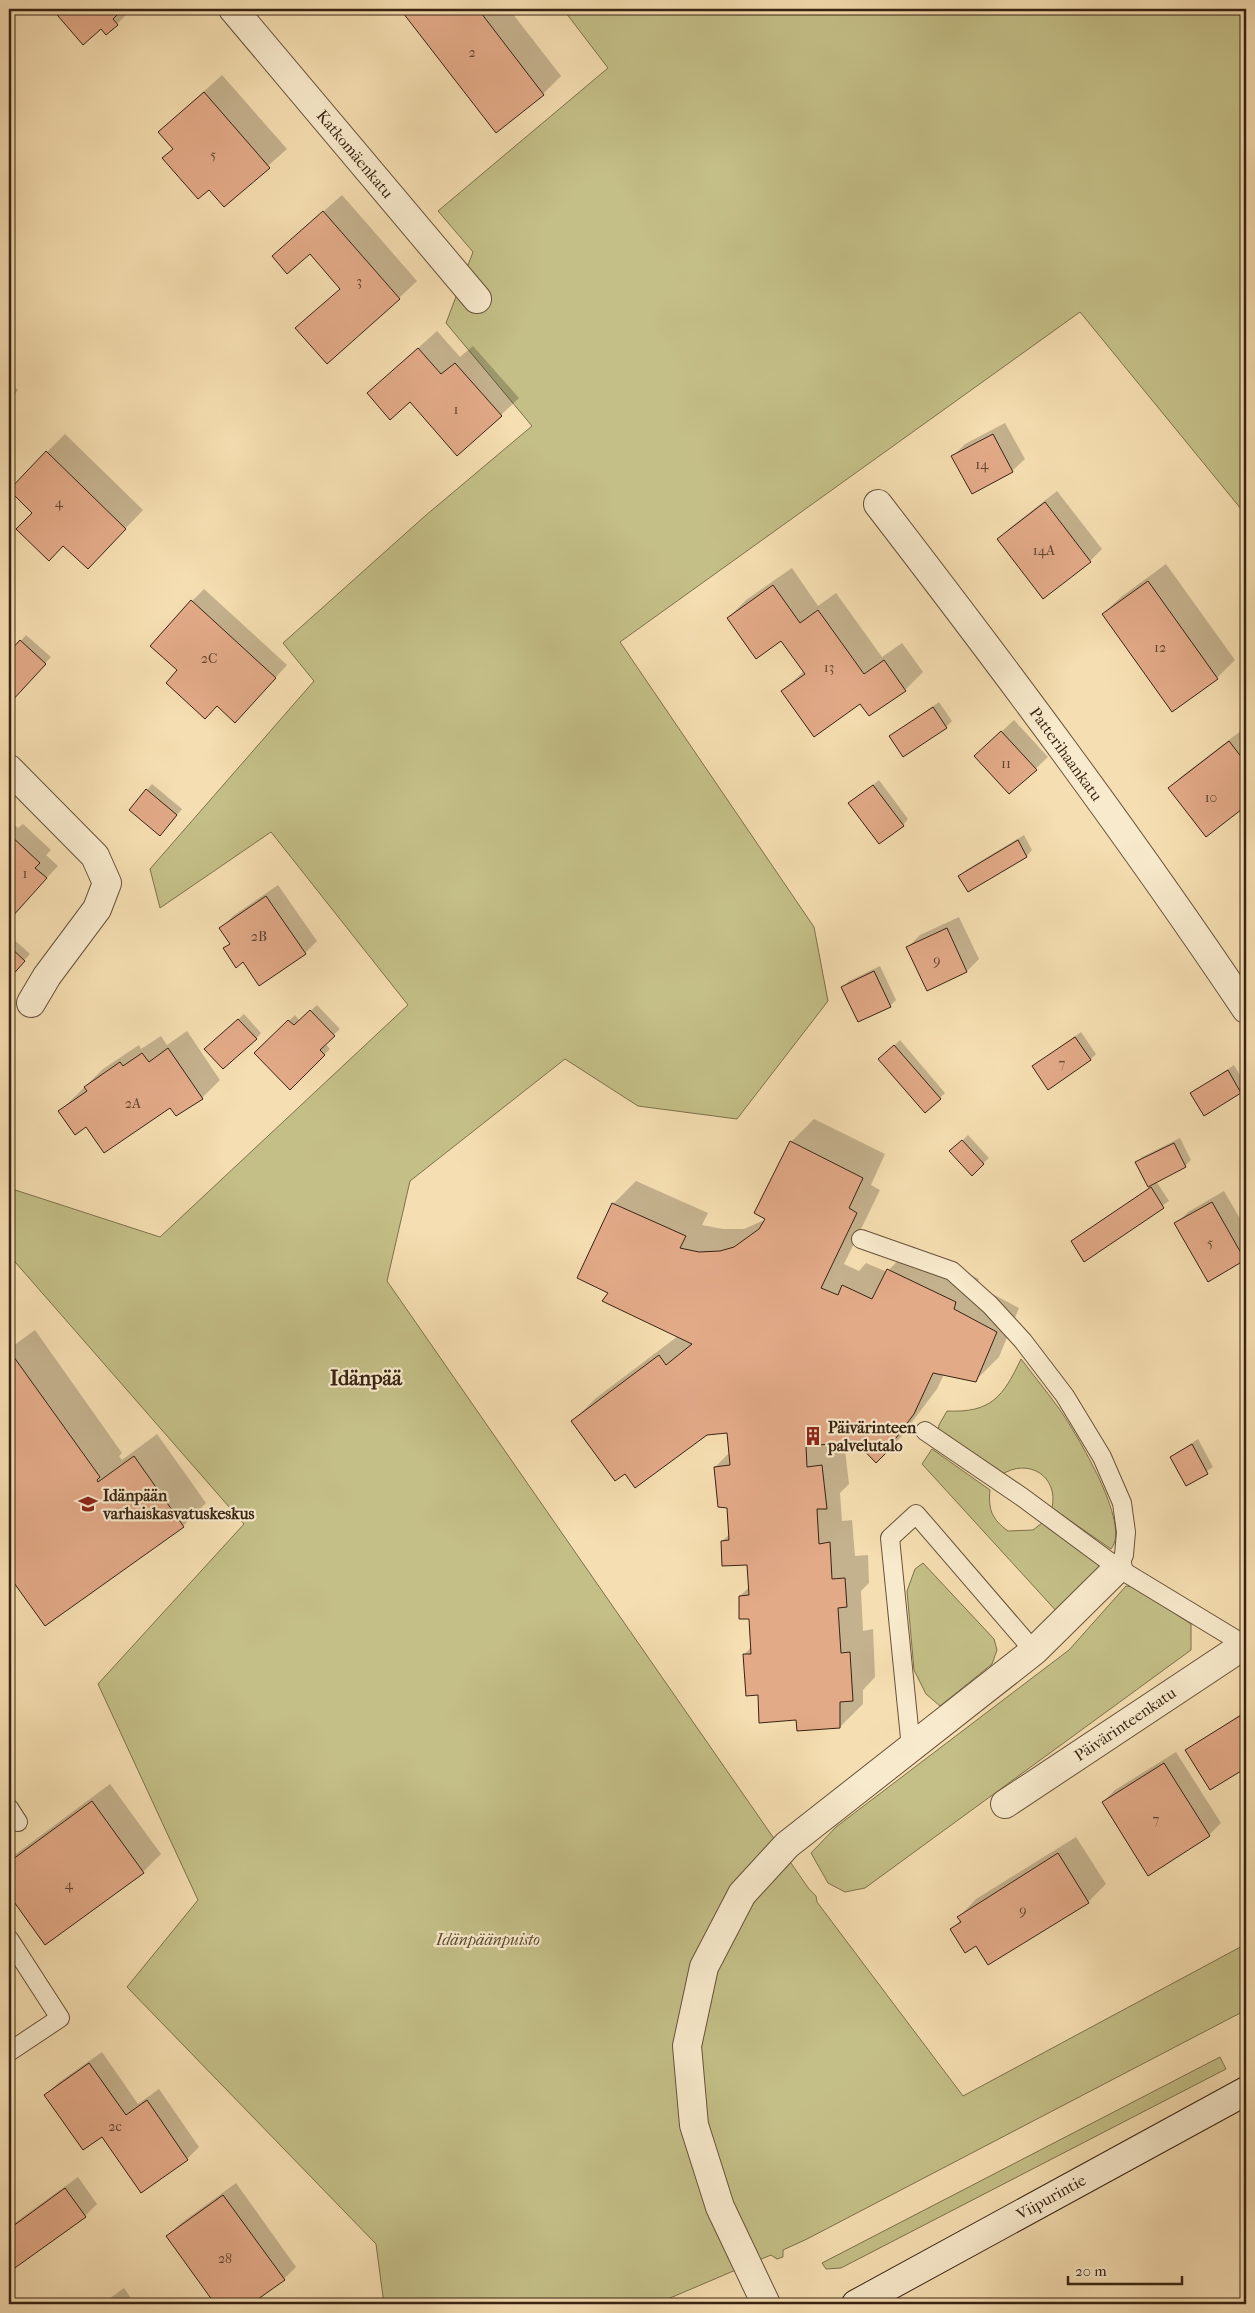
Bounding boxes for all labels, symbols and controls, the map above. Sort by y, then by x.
house number: 2 [468,44,476,61]
street label: Katkomäenkatu [313,106,397,202]
house number: 5 [210,146,216,163]
house number: 3 [356,273,362,290]
house number: 1 [454,401,459,418]
house number: 14 [975,456,989,473]
house number: 4 [55,494,64,511]
house number: 14A [1033,542,1056,559]
house number: 12 [1154,639,1166,656]
house number: 2C [201,650,217,667]
house number: 13 [824,659,834,676]
street label: Patterihaankatu [1026,703,1106,805]
house number: 11 [1001,755,1011,772]
house number: 10 [1205,789,1217,806]
house number: 1 [23,865,28,882]
house number: 2B [251,928,267,945]
house number: 9 [933,952,941,969]
house number: 7 [1059,1055,1066,1072]
house number: 2A [125,1095,142,1112]
house number: 5 [1207,1234,1213,1251]
district label: Idänpää [330,1366,403,1390]
place label: Päivärinteen palvelutalo [827,1418,917,1456]
building icon: Päivärinteen palvelutalo [802,1425,824,1447]
place label: Idänpään varhaiskasvatuskeskus [102,1486,255,1523]
school or university icon: Idänpään varhaiskasvatuskeskus [77,1493,99,1515]
street label: Päivärinteenkatu [1071,1683,1179,1765]
house number: 7 [1153,1811,1160,1828]
house number: 4 [65,1876,74,1893]
house number: 9 [1019,1902,1027,1919]
park label: Idänpäänpuisto [435,1930,540,1949]
house number: 2c [108,2118,122,2135]
street label: Viipurintie [1012,2170,1089,2224]
house number: 28 [218,2250,232,2267]
scale bar [1068,2253,1181,2285]
text: 20 m [1075,2262,1107,2280]

